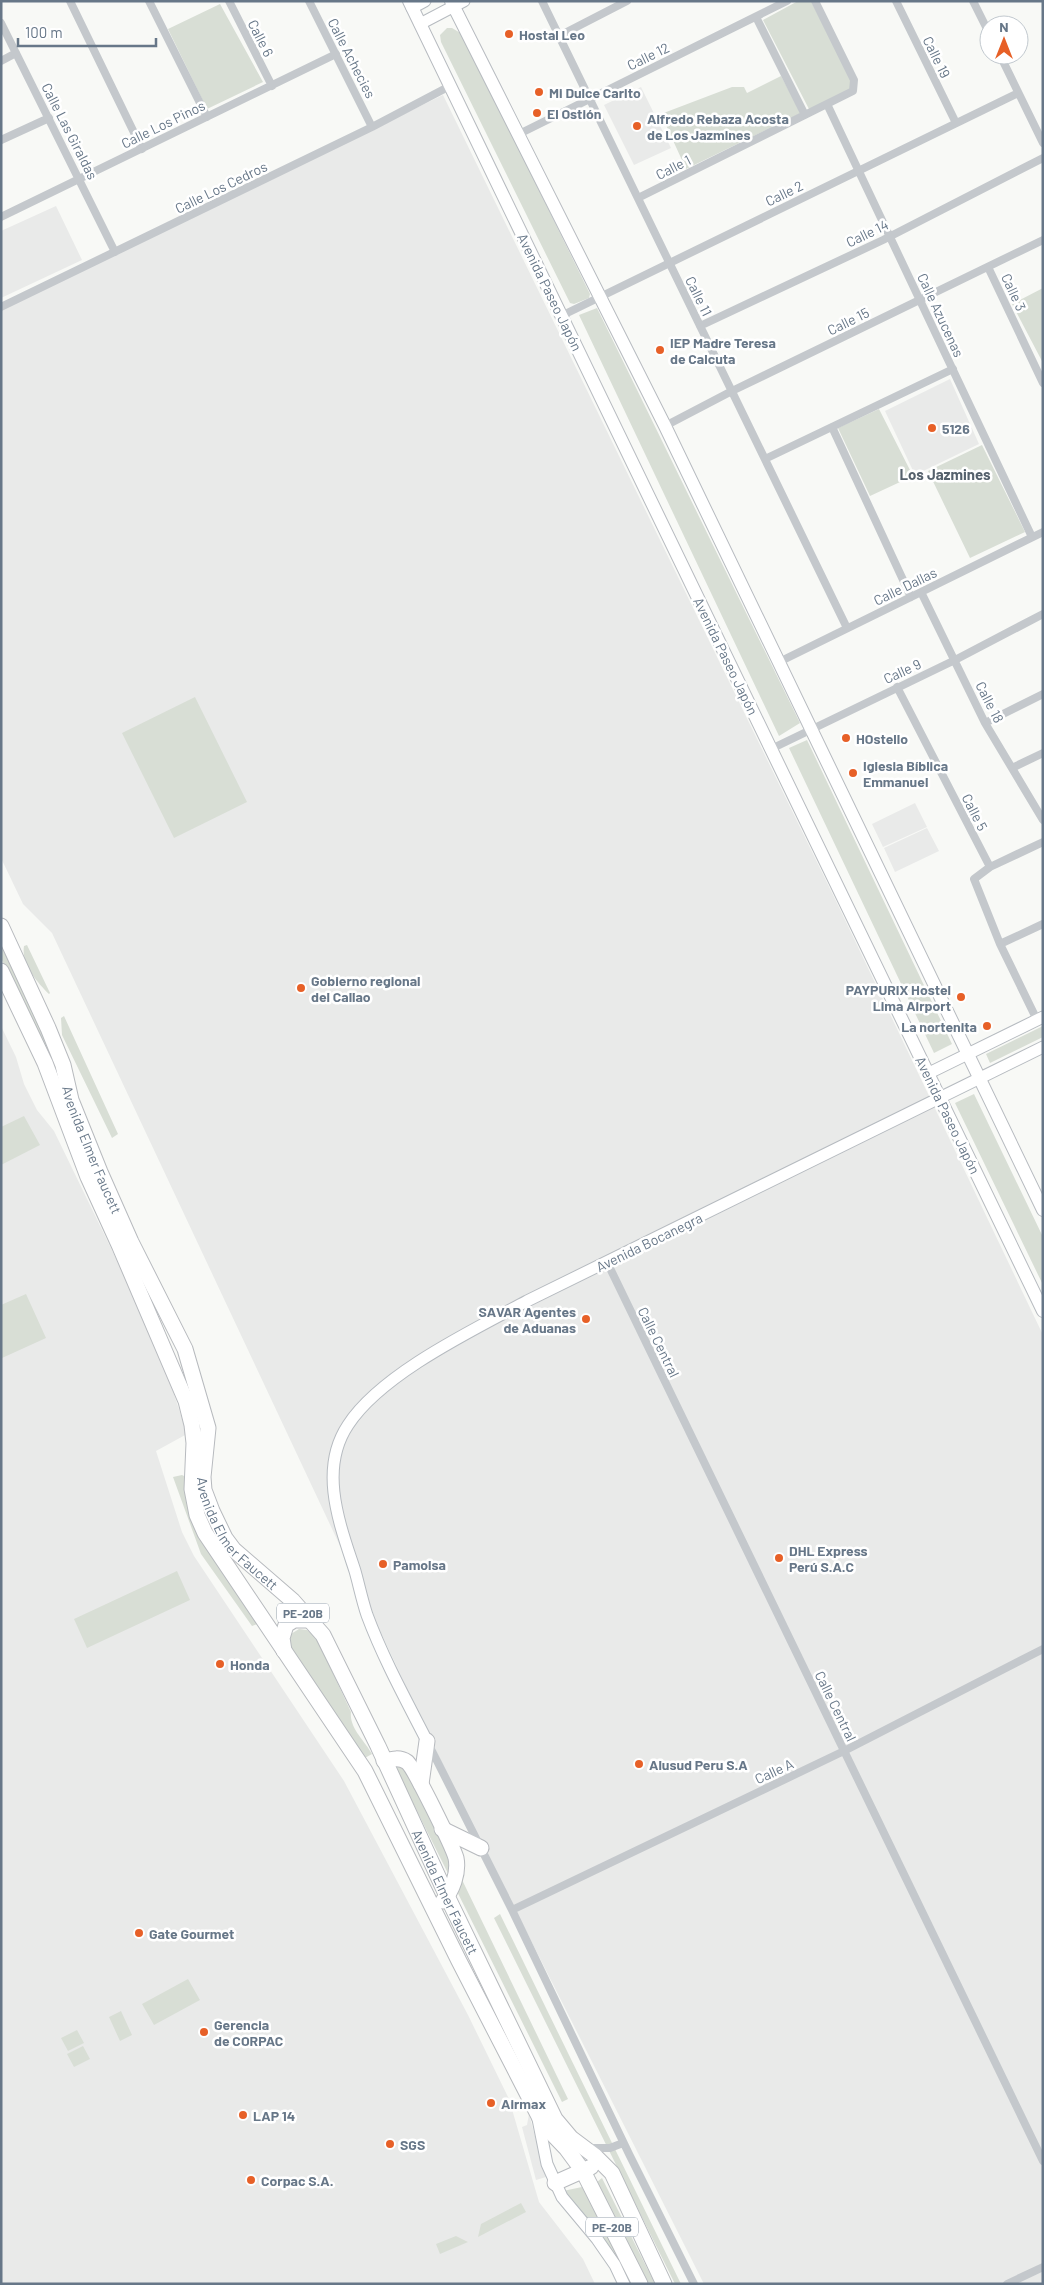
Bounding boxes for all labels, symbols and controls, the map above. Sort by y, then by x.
scale bar [18,15,155,47]
street label: Calle Achecies [325,15,380,101]
north arrow [979,15,1029,65]
street label: Calle 6 [244,17,278,59]
text: N [999,18,1009,35]
text: 100 m [25,23,63,41]
place label: Hostal Leo [519,26,585,43]
marker: Hostal Leo [503,28,515,40]
street label: Calle 19 [920,33,954,81]
street label: Calle 12 [624,39,672,73]
street label: Calle Las Giraldas [38,80,102,182]
place label: Mi Dulce Carito [549,84,641,101]
marker: Mi Dulce Carito [533,86,545,98]
street label: Calle Los Pinos [118,96,208,152]
place label: El Ostión [547,105,601,122]
marker: El Ostión [531,107,543,119]
place label: Alfredo Rebaza Acosta de Los Jazmines [647,110,789,143]
marker: Alfredo Rebaza Acosta de Los Jazmines [631,120,643,132]
street label: Calle 1 [653,151,693,183]
street label: Calle Los Cedros [172,157,270,217]
street label: Calle 2 [762,177,806,209]
street label: Calle 14 [843,216,891,250]
street label: Avenida Paseo Japón [514,230,586,354]
street label: Calle Azucenas [914,270,968,360]
street label: Calle 3 [998,271,1030,313]
street label: Calle 11 [682,273,716,319]
street label: Calle 15 [824,304,872,338]
place label: IEP Madre Teresa de Calcuta [670,334,776,367]
marker: IEP Madre Teresa de Calcuta [654,344,666,356]
place label: 5126 [942,420,970,437]
marker: 5126 [926,422,938,434]
district label: Los Jazmines [899,465,991,483]
street label: Calle Dallas [871,563,940,609]
street label: Avenida Paseo Japón [690,594,762,718]
street label: Calle 9 [880,655,924,687]
street label: Calle 18 [972,678,1008,726]
place label: HOstello [856,730,908,747]
marker: HOstello [840,732,852,744]
place label: Iglesia Bíblica Emmanuel [863,757,948,790]
marker: Iglesia Bíblica Emmanuel [847,767,859,779]
street label: Calle 5 [958,791,992,833]
place label: Gobierno regional del Callao [311,972,421,1005]
place label: PAYPURIX Hostel Lima Airport [846,981,951,1014]
marker: Gobierno regional del Callao [295,982,307,994]
marker: PAYPURIX Hostel Lima Airport [955,991,967,1003]
place label: La nortenita [901,1018,977,1035]
marker: La nortenita [981,1020,993,1032]
street label: Avenida Paseo Japón [912,1053,984,1177]
street label: Avenida Elmer Faucett [60,1084,126,1216]
street label: Avenida Bocanegra [593,1209,705,1275]
place label: SAVAR Agentes de Aduanas [478,1303,576,1336]
street label: Calle Central [635,1304,683,1380]
marker: SAVAR Agentes de Aduanas [580,1313,592,1325]
street label: Avenida Elmer Faucett [195,1476,282,1593]
place label: DHL Express Perú S.A.C [789,1542,868,1575]
marker: DHL Express Perú S.A.C [773,1552,785,1564]
place label: Pamolsa [393,1556,446,1573]
marker: Pamolsa [377,1558,389,1570]
road number: PE-20B [277,1604,329,1622]
place label: Honda [230,1656,270,1673]
marker: Honda [214,1658,226,1670]
street label: Calle Central [812,1668,860,1744]
street label: Calle A [752,1754,797,1787]
place label: Alusud Peru S.A [649,1756,748,1773]
marker: Alusud Peru S.A [633,1758,645,1770]
street label: Avenida Elmer Faucett [409,1826,482,1957]
place label: Gate Gourmet [149,1925,234,1942]
marker: Gate Gourmet [133,1927,145,1939]
place label: Gerencia de CORPAC [214,2016,283,2049]
marker: Gerencia de CORPAC [198,2026,210,2038]
place label: Airmax [501,2095,546,2112]
marker: Airmax [485,2097,497,2109]
place label: LAP 14 [253,2107,295,2124]
marker: LAP 14 [237,2109,249,2121]
place label: SGS [400,2136,425,2153]
marker: SGS [384,2138,396,2150]
place label: Corpac S.A. [261,2172,334,2189]
marker: Corpac S.A. [245,2174,257,2186]
road number: PE-20B [586,2218,638,2236]

